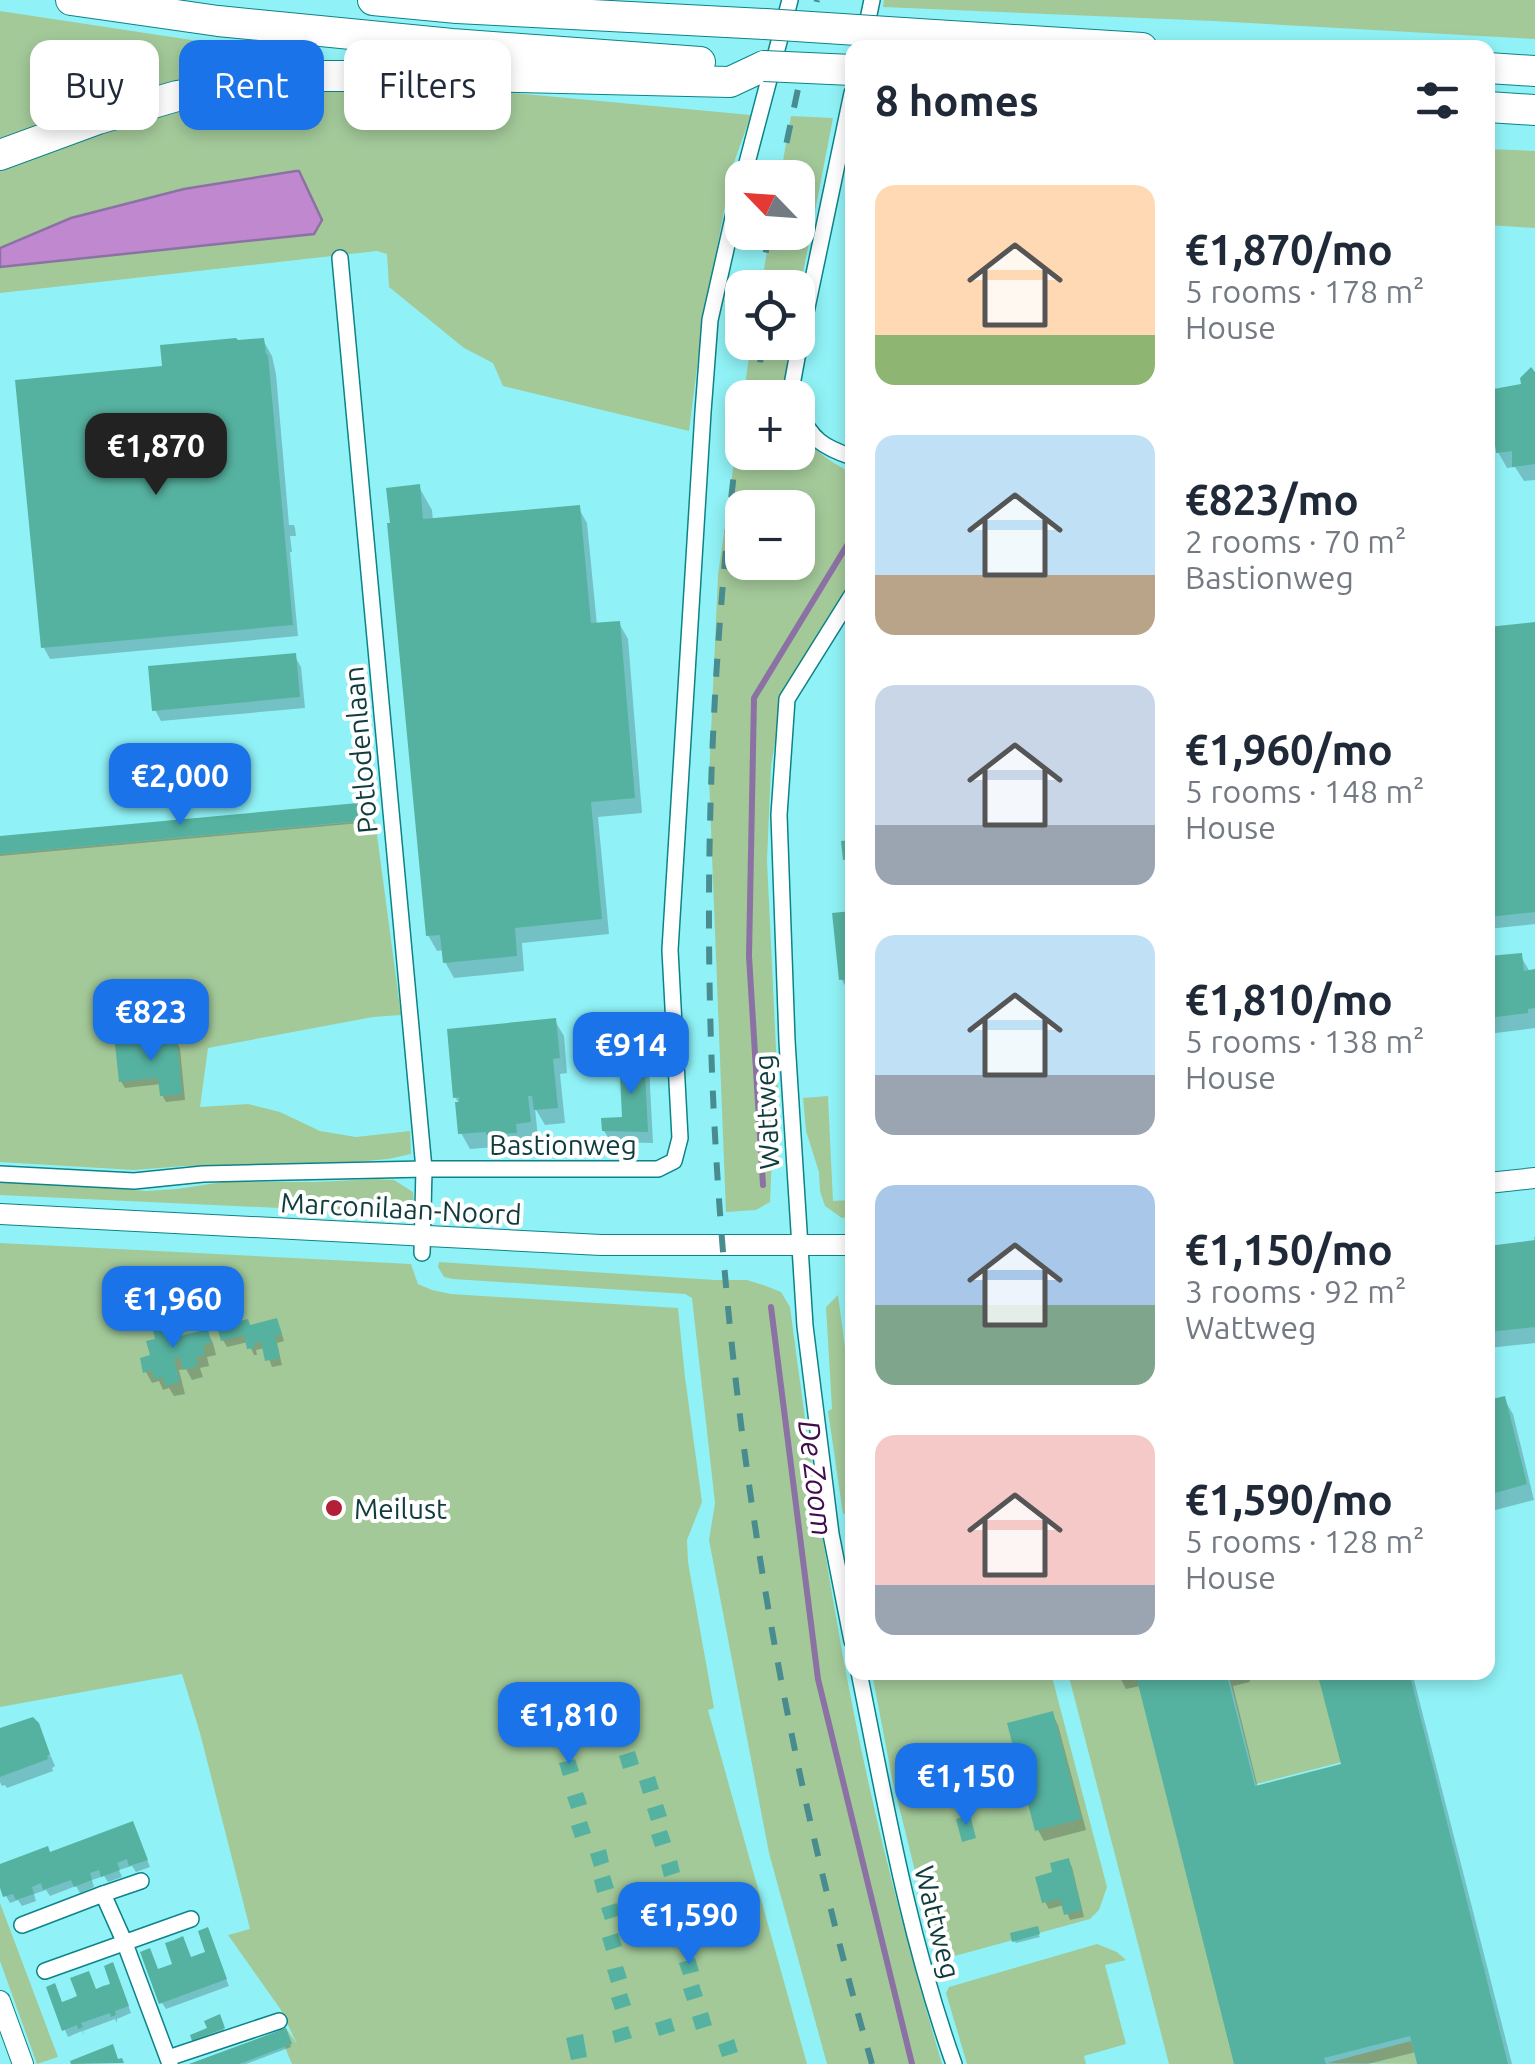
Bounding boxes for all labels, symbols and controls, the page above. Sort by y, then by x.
chip: Buy [30,40,159,130]
chip: Rent [179,40,324,130]
chip: Filters [344,40,511,130]
icon: filters [1410,73,1465,128]
text: 8 homes [875,77,1039,124]
north arrow [725,160,815,250]
map controls [725,160,815,580]
icon: home [955,225,1075,345]
text: €1,870/mo [1185,226,1393,273]
button: locate [725,270,815,360]
text: 5 rooms · 178 m² [1185,273,1425,309]
text: House [1185,309,1276,345]
button: + [725,380,815,470]
pin: €1,870 [75,413,237,498]
text: €1,870 [107,427,205,463]
icon: home [955,475,1075,595]
text: €823/mo [1185,476,1359,523]
button: − [725,490,815,580]
text: 2 rooms · 70 m² [1185,523,1406,559]
text: Bastionweg [1185,559,1354,595]
street label: Potlodenlaan [337,665,383,835]
icon: home [955,725,1075,845]
text: €1,960/mo [1185,726,1393,773]
pin: €2,000 [99,743,261,828]
text: €2,000 [131,757,229,793]
text: 5 rooms · 148 m² [1185,773,1425,809]
text: House [1185,809,1276,845]
icon: home [955,975,1075,1095]
text: €1,810/mo [1185,976,1393,1023]
pin: €823 [92,979,210,1064]
text: €823 [115,993,187,1029]
pin: €914 [572,1012,690,1097]
text: 5 rooms · 138 m² [1185,1023,1425,1059]
text: €914 [595,1026,667,1062]
street label: Wattweg [748,1054,784,1170]
text: House [1185,1059,1276,1095]
street label: Bastionweg [489,1129,637,1160]
street label: Marconilaan-Noord [280,1186,522,1230]
icon: home [955,1225,1075,1345]
text: €1,150/mo [1185,1226,1393,1273]
pin: €1,960 [92,1266,254,1351]
text: 3 rooms · 92 m² [1185,1273,1406,1309]
text: €1,960 [124,1280,222,1316]
text: Wattweg [1185,1309,1316,1345]
water label: De Zoom [792,1418,840,1538]
icon: home [955,1475,1075,1595]
text: €1,590/mo [1185,1476,1393,1523]
place label: Meilust [354,1493,447,1524]
marker: Meilust [323,1497,345,1519]
text: 5 rooms · 128 m² [1185,1523,1425,1559]
text: House [1185,1559,1276,1595]
pin: €1,810 [488,1682,650,1767]
text: €1,810 [520,1696,618,1732]
pin: €1,150 [885,1743,1047,1828]
text: €1,150 [917,1757,1015,1793]
street label: Wattweg [909,1862,967,1982]
pin: €1,590 [608,1882,770,1967]
text: €1,590 [640,1896,738,1932]

